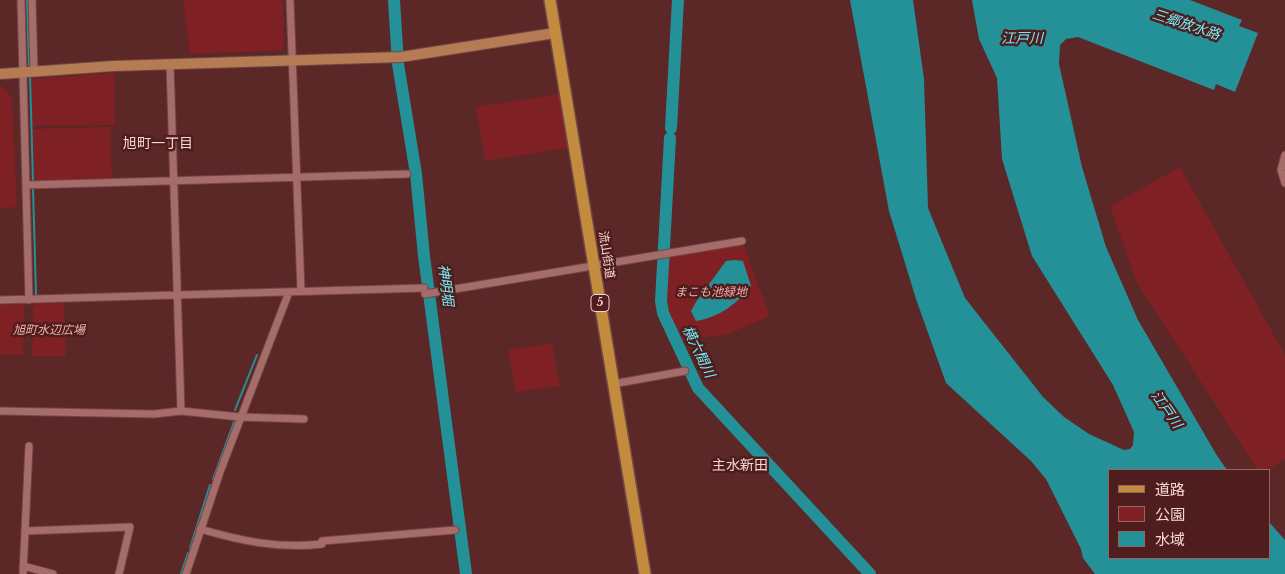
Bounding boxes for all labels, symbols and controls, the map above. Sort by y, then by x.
water label: 三郷放水路 [1150,6,1222,44]
water label: 江戸川 [1001,31,1043,47]
district label: 旭町一丁目 [123,136,193,152]
street label: 流山街道 [595,230,617,280]
water label: 神明堀 [434,263,456,307]
park label: まこも池緑地 [675,286,747,300]
road number: 5 [591,294,609,312]
water label: 横六間川 [678,323,718,381]
park label: 旭町水辺広場 [13,324,85,338]
water label: 江戸川 [1147,388,1185,432]
district label: 主水新田 [712,458,768,474]
legend [1108,469,1270,559]
text: 道路 [1155,480,1185,499]
text: 公園 [1155,505,1185,524]
text: 水域 [1155,530,1185,549]

